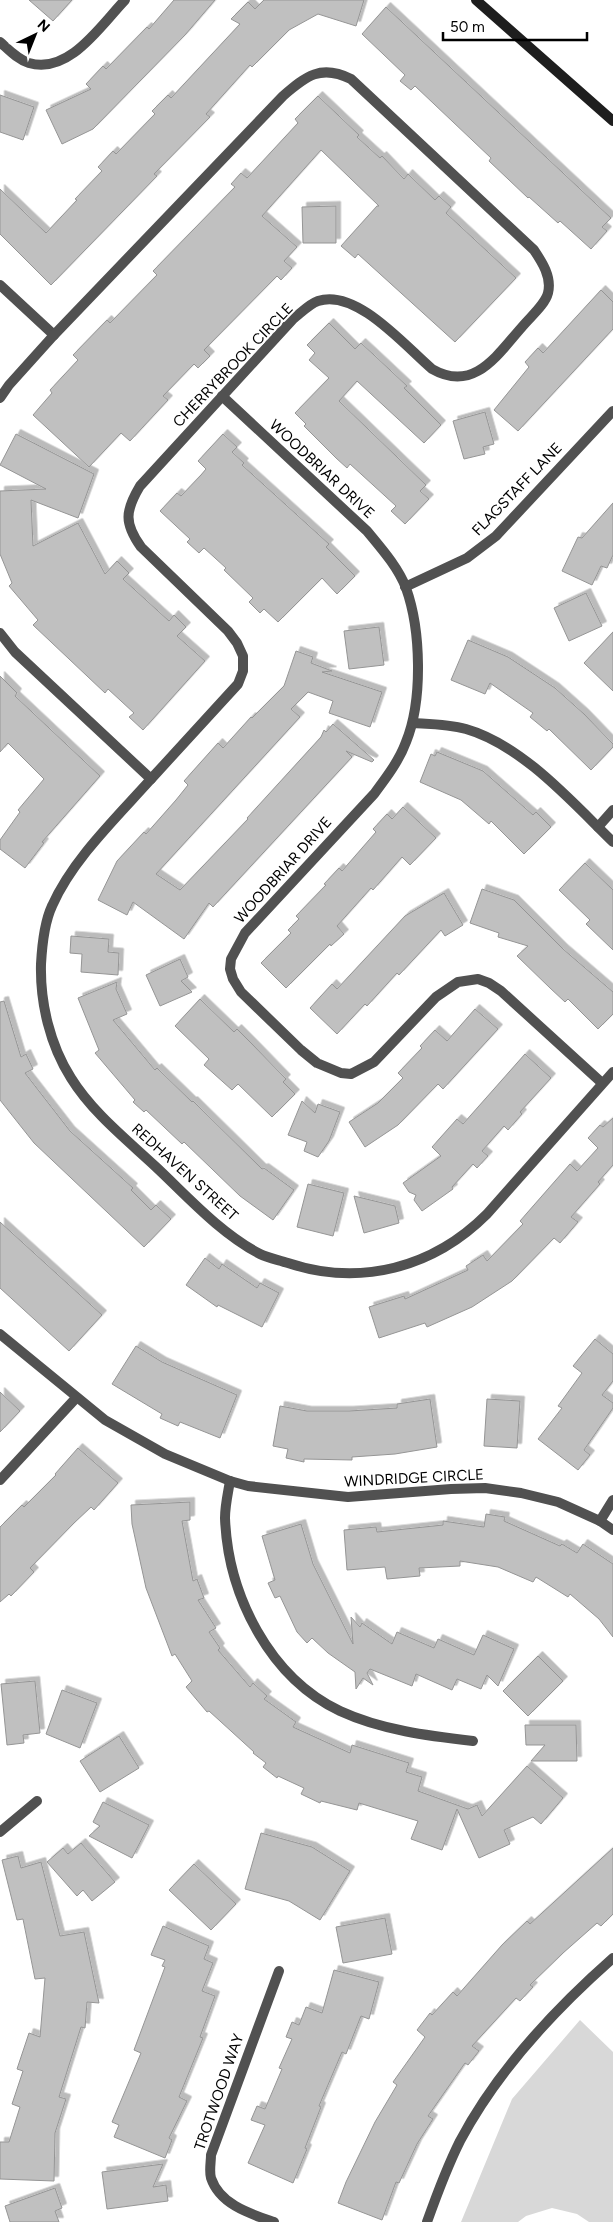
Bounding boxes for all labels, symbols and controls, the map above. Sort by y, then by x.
north arrow [10,10,60,60]
scale bar [443,10,587,42]
text: N [34,16,53,36]
text: 50 m [450,18,485,36]
street label: CHERRYBROOK CIRCLE [169,299,297,431]
street label: WOODBRIAR DRIVE [266,416,378,522]
street label: FLAGSTAFF LANE [468,439,566,539]
street label: WOODBRIAR DRIVE [231,813,335,927]
street label: REDHAVEN STREET [128,1120,242,1225]
street label: WINDRIDGE CIRCLE [344,1465,484,1491]
street label: TROTWOOD WAY [191,2031,247,2153]

